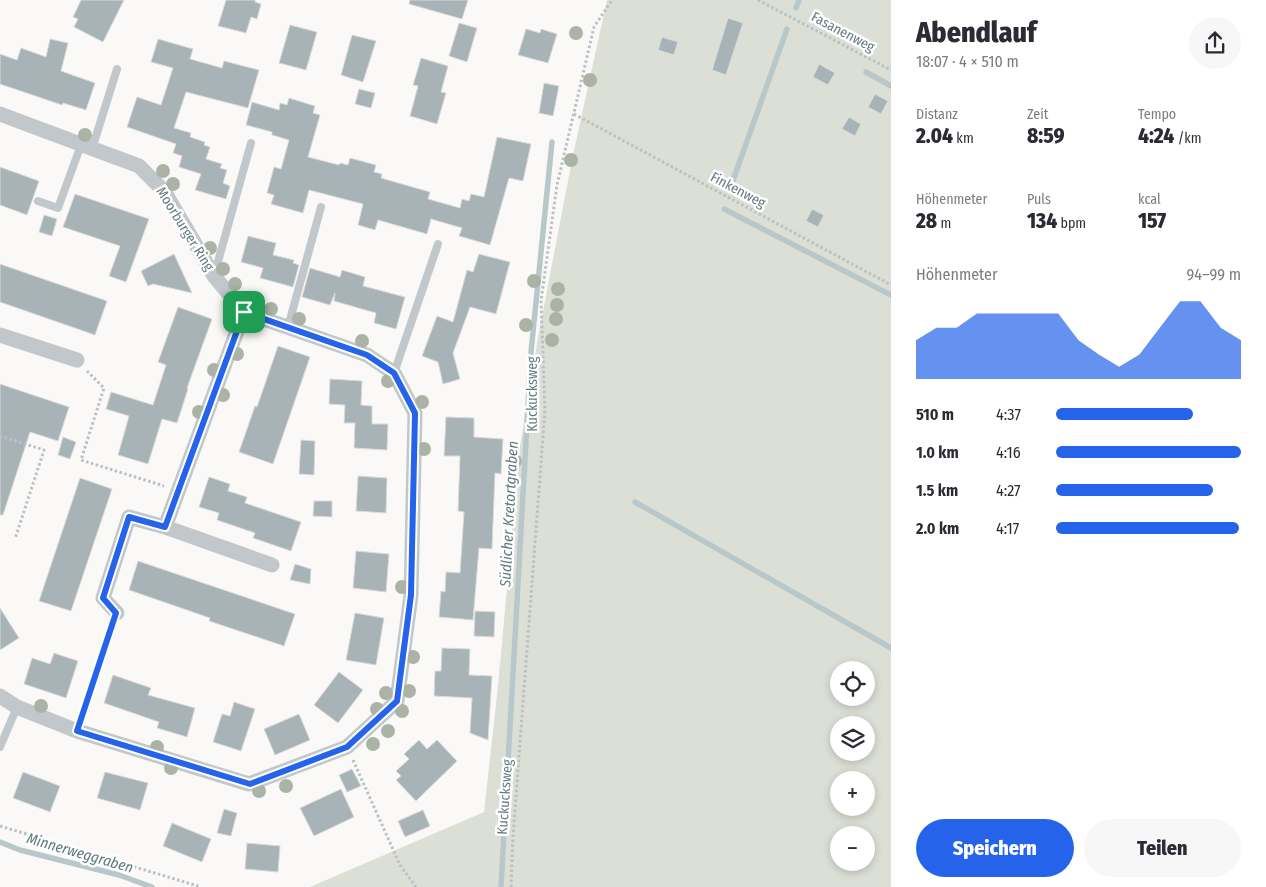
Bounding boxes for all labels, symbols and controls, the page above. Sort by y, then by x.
street label: Fasanenweg [808,8,878,56]
text: Abendlauf [916,16,1036,49]
button: share [1189,17,1241,69]
text: 18:07 · 4 × 510 m [916,52,1019,71]
text: Distanz [916,106,958,123]
text: Zeit [1027,106,1048,123]
text: Tempo [1138,106,1176,123]
text: 2.04 [916,123,953,149]
text: 8:59 [1027,123,1065,149]
text: 4:24 [1138,123,1174,149]
text: km [953,130,974,147]
text: /km [1174,130,1201,147]
street label: Finkenweg [708,168,769,212]
street label: Moorburger Ring [152,184,218,274]
text: Höhenmeter [916,191,987,208]
text: Puls [1027,191,1051,208]
text: kcal [1138,191,1161,208]
text: 28 [916,208,937,234]
text: 134 [1027,208,1057,234]
text: 157 [1138,208,1166,234]
text: m [937,215,951,232]
text: bpm [1057,215,1086,232]
text: Höhenmeter [916,265,998,284]
text: 94–99 m [1187,265,1241,284]
pin [223,291,265,333]
icon: arrive [230,298,258,326]
street label: Kuckucksweg [524,356,541,432]
text: 510 m [916,405,954,424]
text: 4:37 [996,405,1021,424]
water label: Südlicher Kretortgraben [496,441,522,588]
text: 1.0 km [916,443,959,462]
text: 4:16 [996,443,1021,462]
text: 1.5 km [916,481,958,500]
text: 4:27 [996,481,1021,500]
text: 2.0 km [916,519,959,538]
text: 4:17 [996,519,1019,538]
map controls [830,661,875,871]
button: locate [830,661,875,706]
button: layers [830,716,875,761]
street label: Kuckucksweg [494,758,516,835]
button: + [830,771,875,816]
button: Speichern [916,819,1074,877]
button: Teilen [1084,819,1241,877]
button: − [830,826,875,871]
water label: Minnerweggraben [25,829,135,877]

